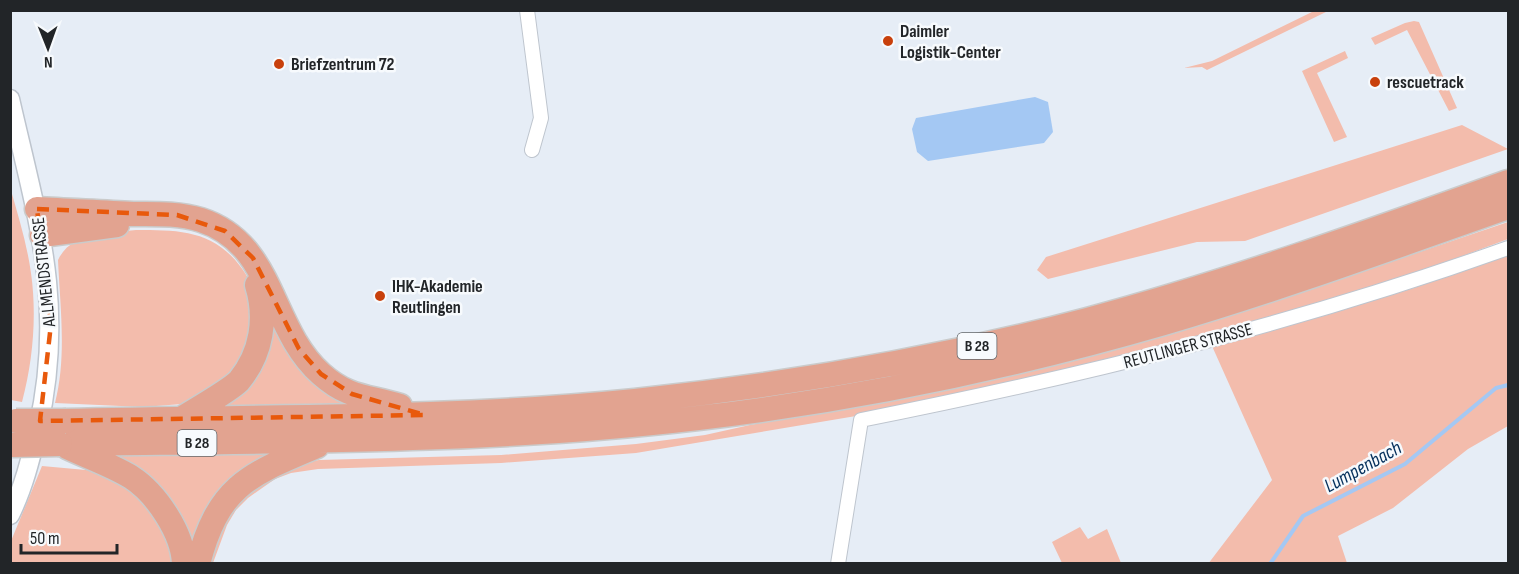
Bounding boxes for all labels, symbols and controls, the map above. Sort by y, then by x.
north arrow [18,18,78,78]
place label: Daimler Logistik-Center [900,21,1001,63]
marker: Daimler Logistik-Center [881,34,895,48]
text: N [44,52,53,71]
place label: Briefzentrum 72 [291,54,395,75]
marker: Briefzentrum 72 [272,57,286,71]
place label: rescuetrack [1387,72,1464,93]
marker: rescuetrack [1368,75,1382,89]
street label: ALLMENDSTRASSE [28,216,60,329]
place label: IHK-Akademie Reutlingen [392,276,483,318]
marker: IHK-Akademie Reutlingen [373,289,387,303]
street label: REUTLINGER STRASSE [1121,319,1255,373]
road number: B 28 [958,333,996,359]
road number: B 28 [178,430,216,456]
water label: Lumpenbach [1320,436,1406,498]
scale bar [21,517,117,555]
text: 50 m [30,528,60,549]

